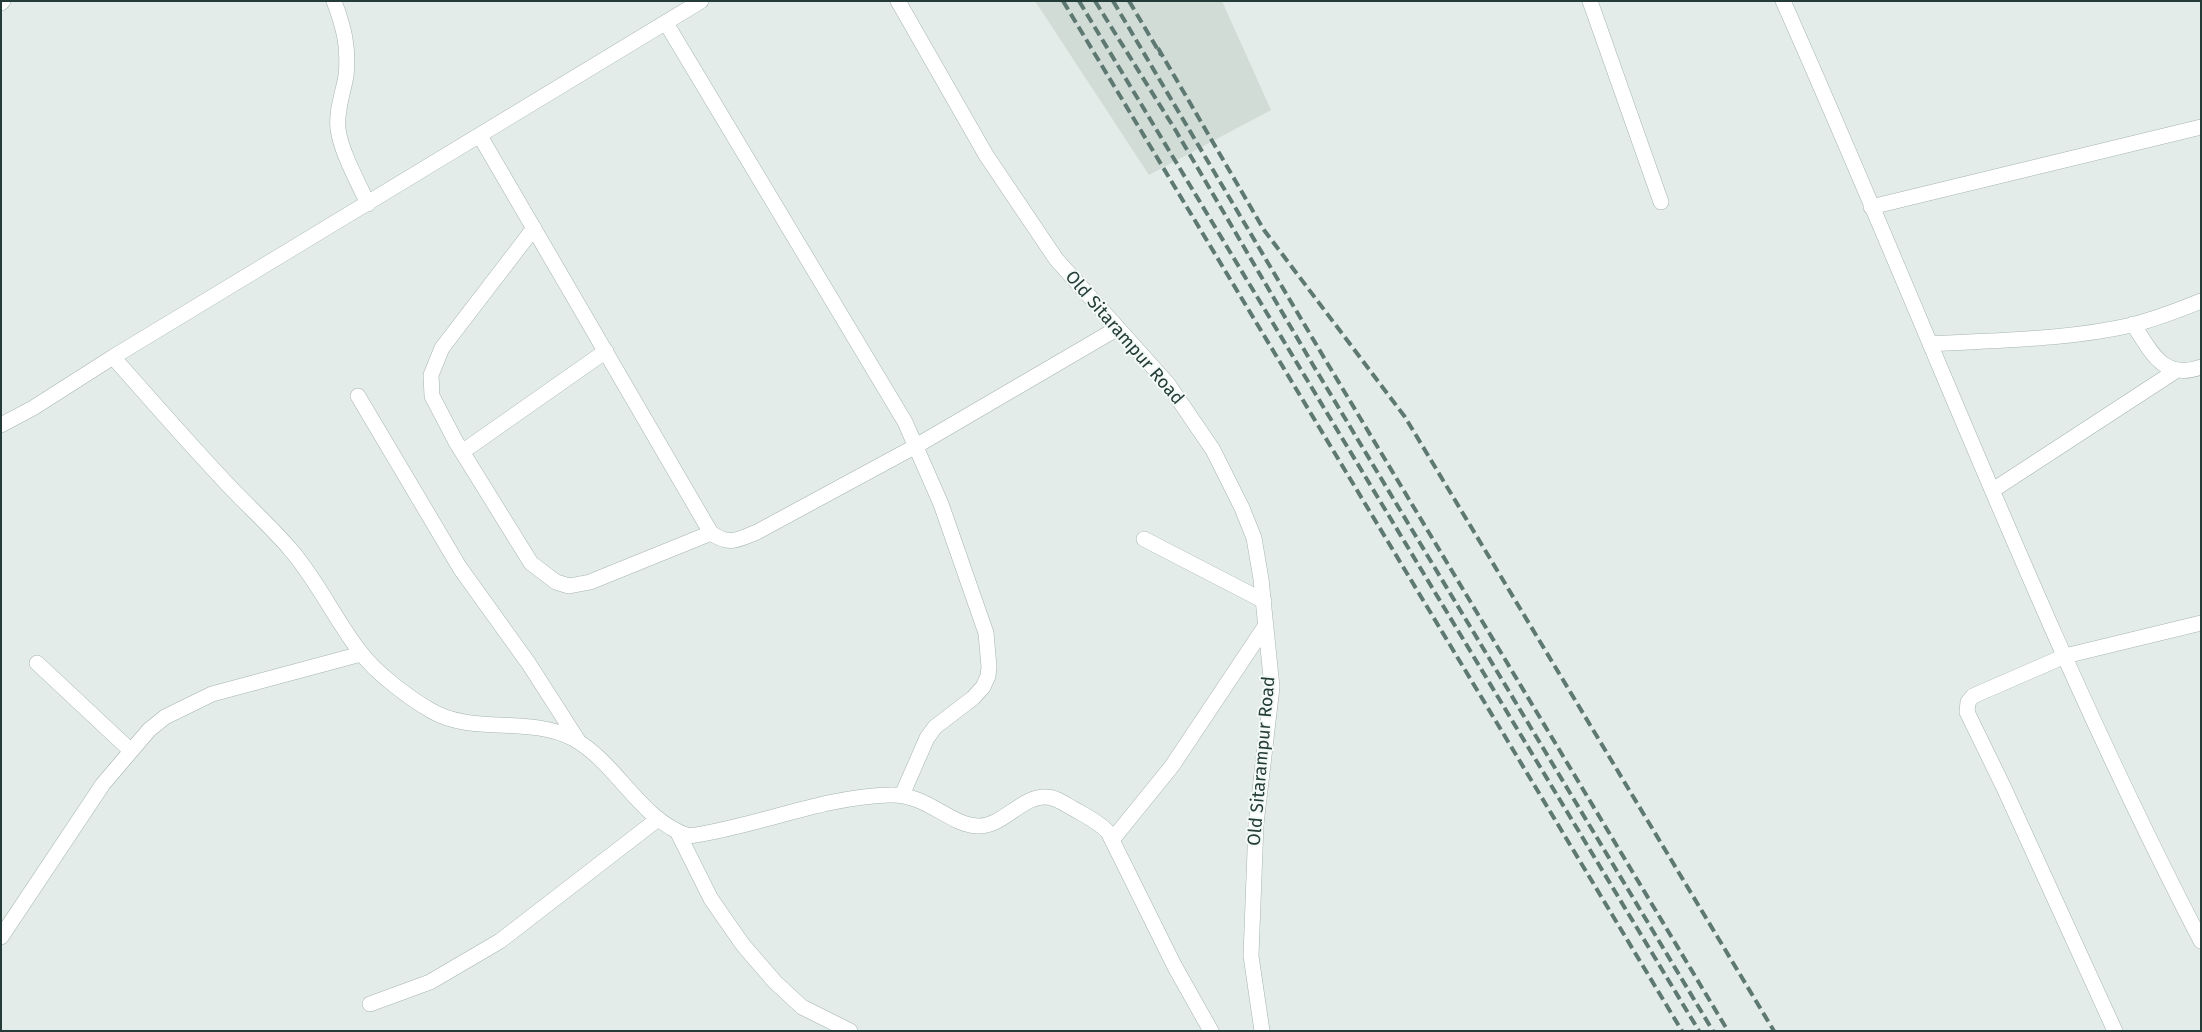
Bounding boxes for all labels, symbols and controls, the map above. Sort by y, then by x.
street label: Old Sitarampur Road [1060,267,1188,409]
street label: Old Sitarampur Road [1244,675,1280,847]

